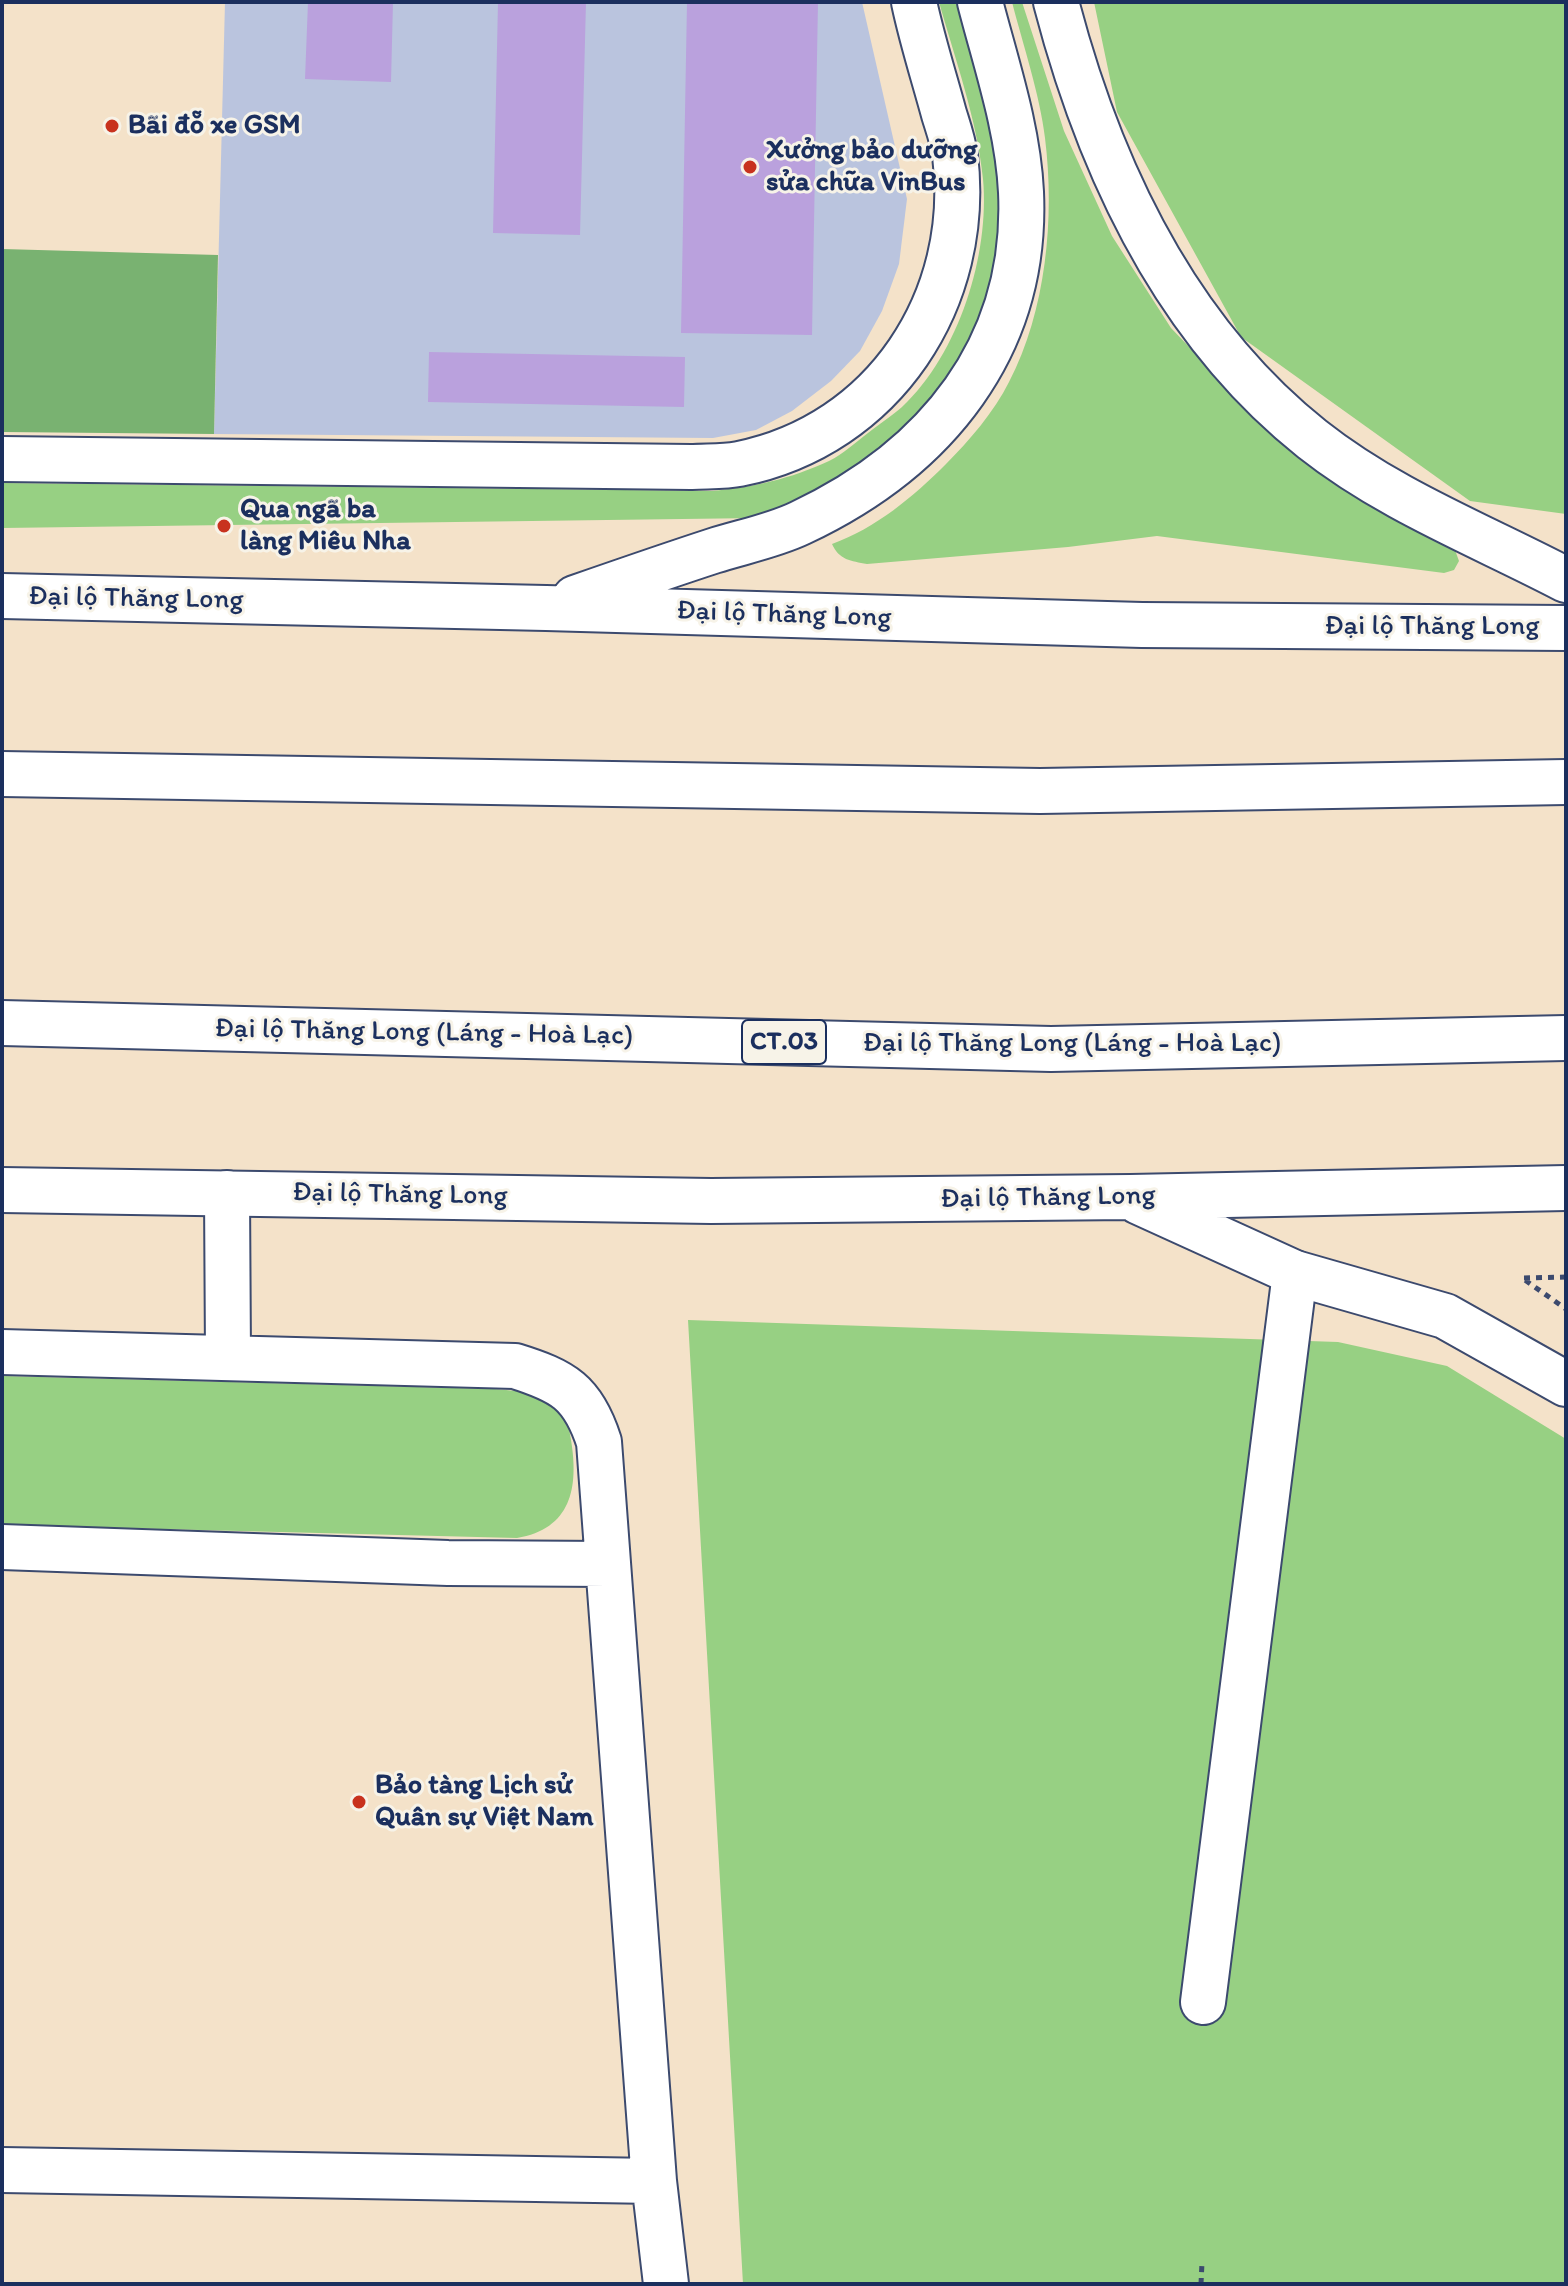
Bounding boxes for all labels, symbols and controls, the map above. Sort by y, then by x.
place label: Bãi đỗ xe GSM [128,109,301,143]
marker: Bãi đỗ xe GSM [103,117,121,135]
place label: Xưởng bảo dưỡng sửa chữa VinBus [766,134,977,200]
marker: Xưởng bảo dưỡng sửa chữa VinBus [741,158,759,176]
place label: Qua ngã ba làng Miêu Nha [240,493,411,559]
marker: Qua ngã ba làng Miêu Nha [215,517,233,535]
street label: Đại lộ Thăng Long [28,580,244,618]
street label: Đại lộ Thăng Long [676,594,892,636]
street label: Đại lộ Thăng Long [1324,610,1540,644]
street label: Đại lộ Thăng Long (Láng - Hoà Lạc) [214,1013,634,1053]
road number: CT.03 [742,1020,826,1064]
street label: Đại lộ Thăng Long (Láng - Hoà Lạc) [863,1027,1281,1061]
street label: Đại lộ Thăng Long [292,1176,508,1214]
street label: Đại lộ Thăng Long [940,1179,1156,1217]
place label: Bảo tàng Lịch sử Quân sự Việt Nam [375,1769,594,1835]
marker: Bảo tàng Lịch sử Quân sự Việt Nam [350,1793,368,1811]

